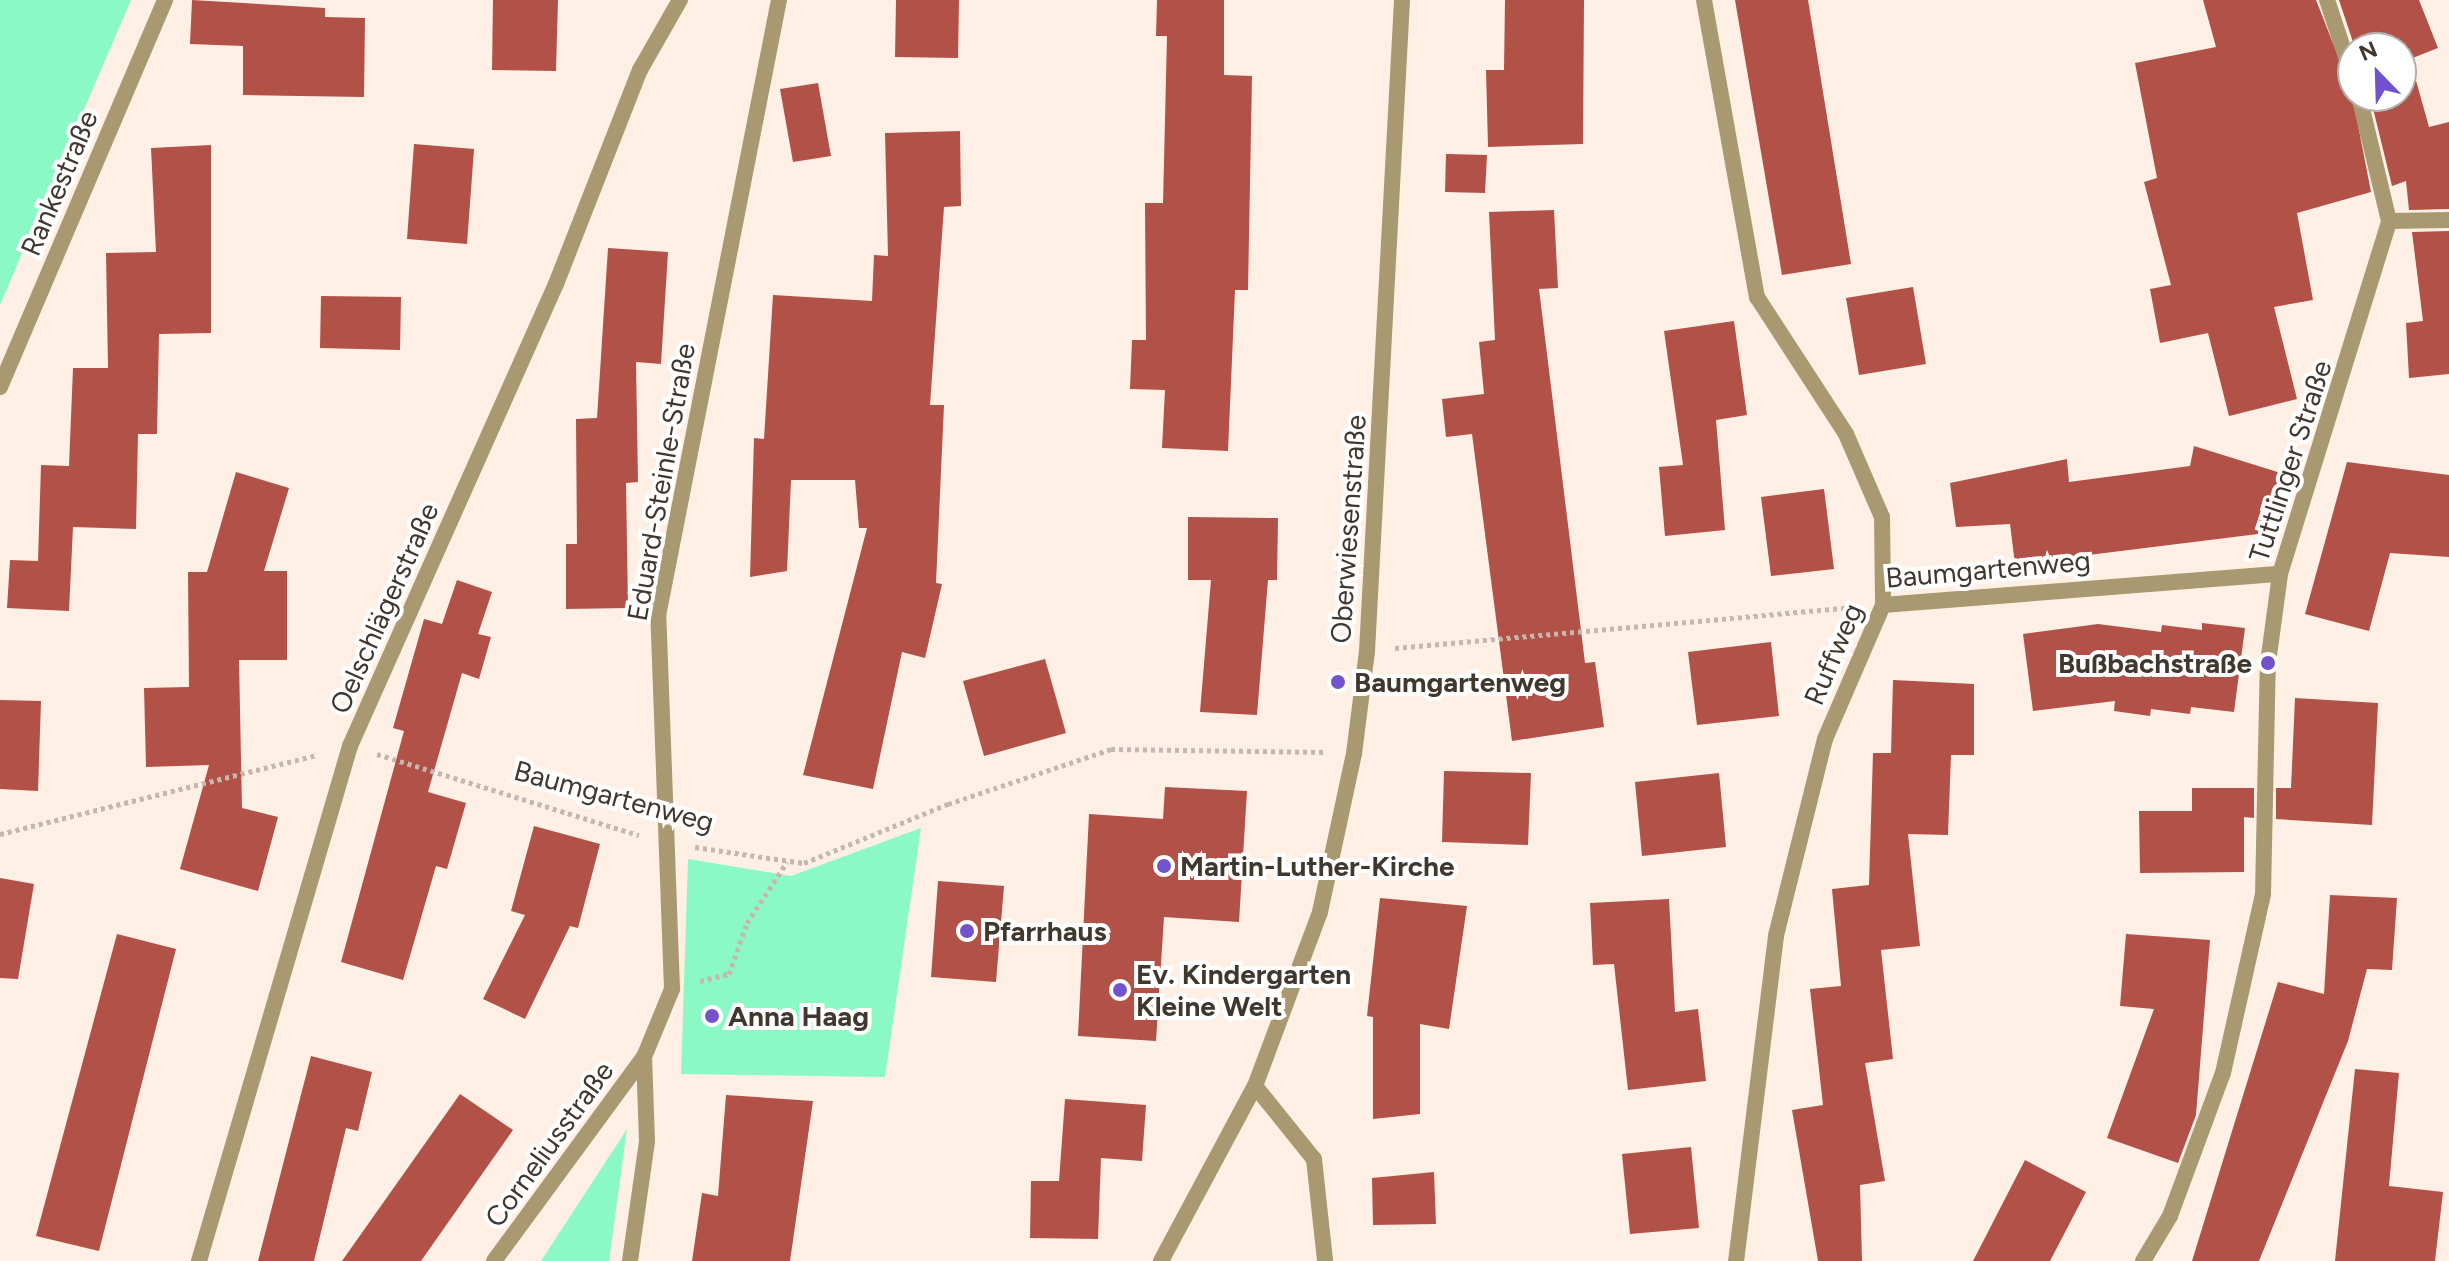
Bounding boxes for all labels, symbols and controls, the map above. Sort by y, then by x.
north arrow [2337,32,2417,112]
text: N [2355,36,2381,67]
street label: Rankestraße [13,105,105,261]
street label: Eduard-Steinle-Straße [620,341,702,623]
street label: Tuttlinger Straße [2242,356,2338,566]
street label: Oberwiesenstraße [1323,414,1373,644]
street label: Oelschlägerstraße [322,497,446,719]
street label: Baumgartenweg [1884,543,2092,595]
street label: Ruffweg [1797,598,1869,710]
place label: Bußbachstraße [2058,646,2252,680]
marker: Bußbachstraße [2259,654,2277,672]
place label: Baumgartenweg [1354,665,1566,699]
marker: Baumgartenweg [1329,673,1347,691]
street label: Baumgartenweg [510,753,718,839]
place label: Martin-Luther-Kirche [1180,849,1455,883]
marker: Martin-Luther-Kirche [1155,857,1173,875]
place label: Pfarrhaus [983,914,1107,948]
marker: Pfarrhaus [958,922,976,940]
place label: Ev. Kindergarten Kleine Welt [1136,957,1351,1023]
marker: Ev. Kindergarten Kleine Welt [1111,981,1129,999]
place label: Anna Haag [728,999,869,1033]
marker: Anna Haag [703,1007,721,1025]
street label: Corneliusstraße [478,1055,620,1233]

